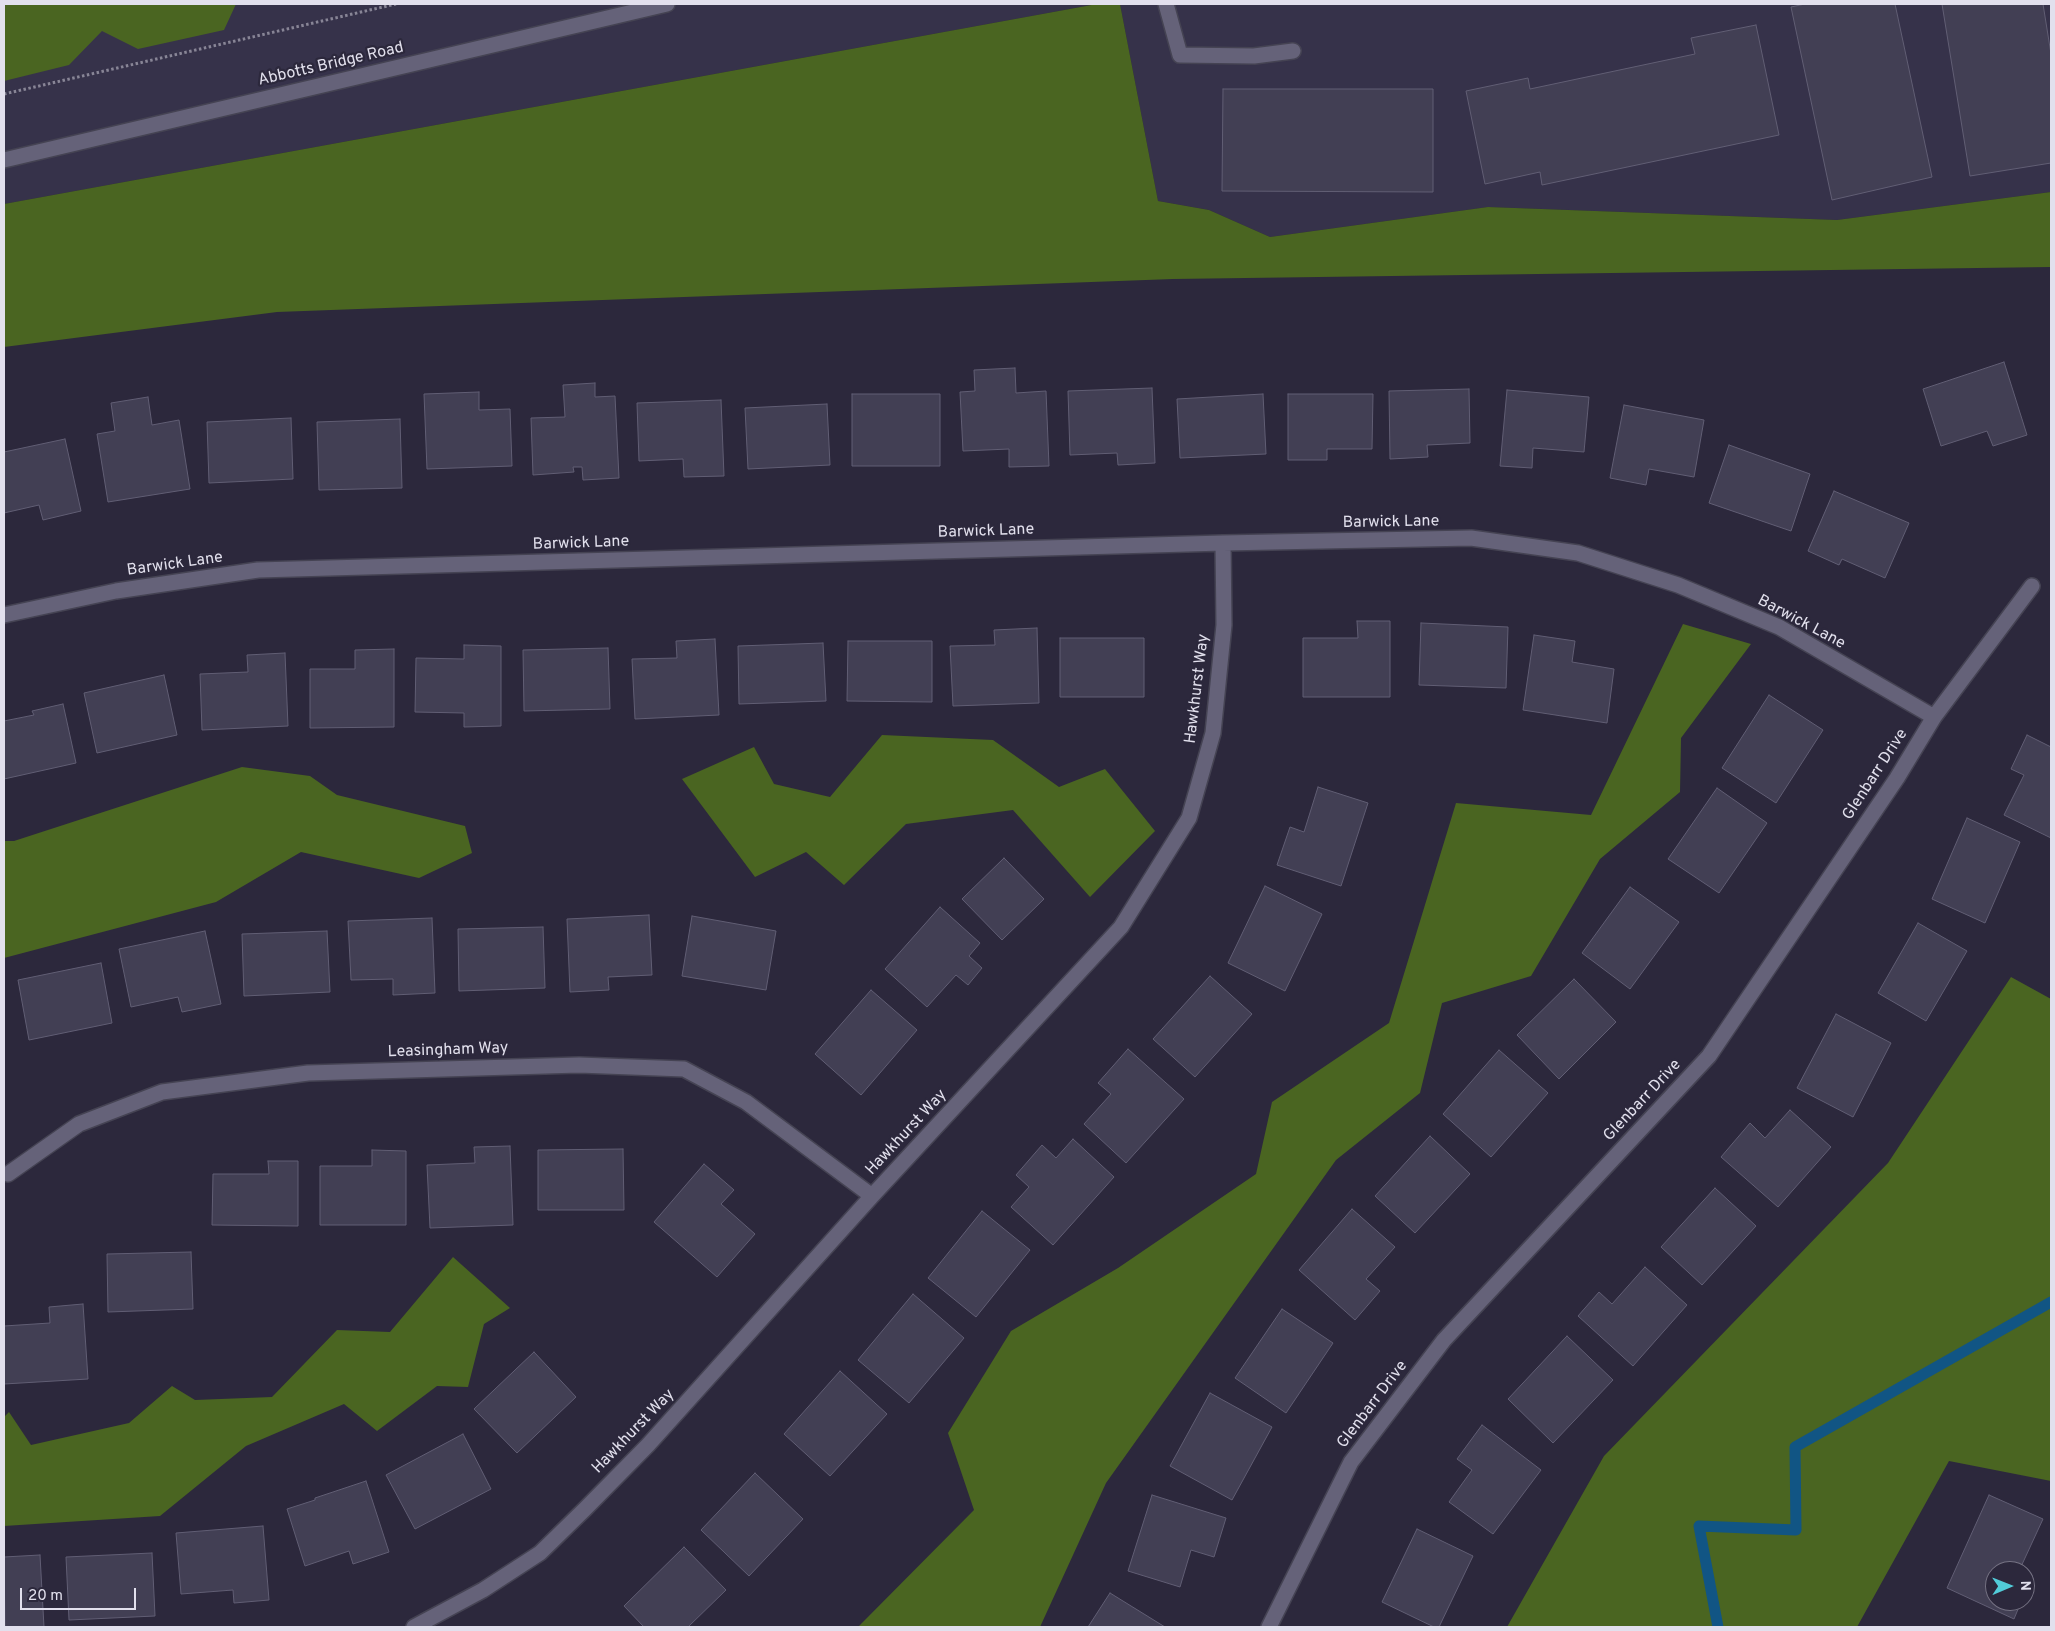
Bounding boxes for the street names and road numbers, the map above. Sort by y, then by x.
street label: Abbotts Bridge Road [256,39,406,91]
street label: Barwick Lane [1342,513,1440,533]
street label: Barwick Lane [937,521,1035,543]
street label: Barwick Lane [532,533,630,555]
street label: Barwick Lane [126,549,224,581]
street label: Barwick Lane [1754,592,1848,654]
street label: Hawkhurst Way [1182,633,1214,745]
street label: Glenbarr Drive [1839,726,1913,824]
street label: Leasingham Way [387,1039,509,1063]
street label: Glenbarr Drive [1600,1056,1686,1146]
street label: Hawkhurst Way [862,1086,952,1180]
street label: Glenbarr Drive [1334,1357,1412,1453]
street label: Hawkhurst Way [589,1386,679,1478]

